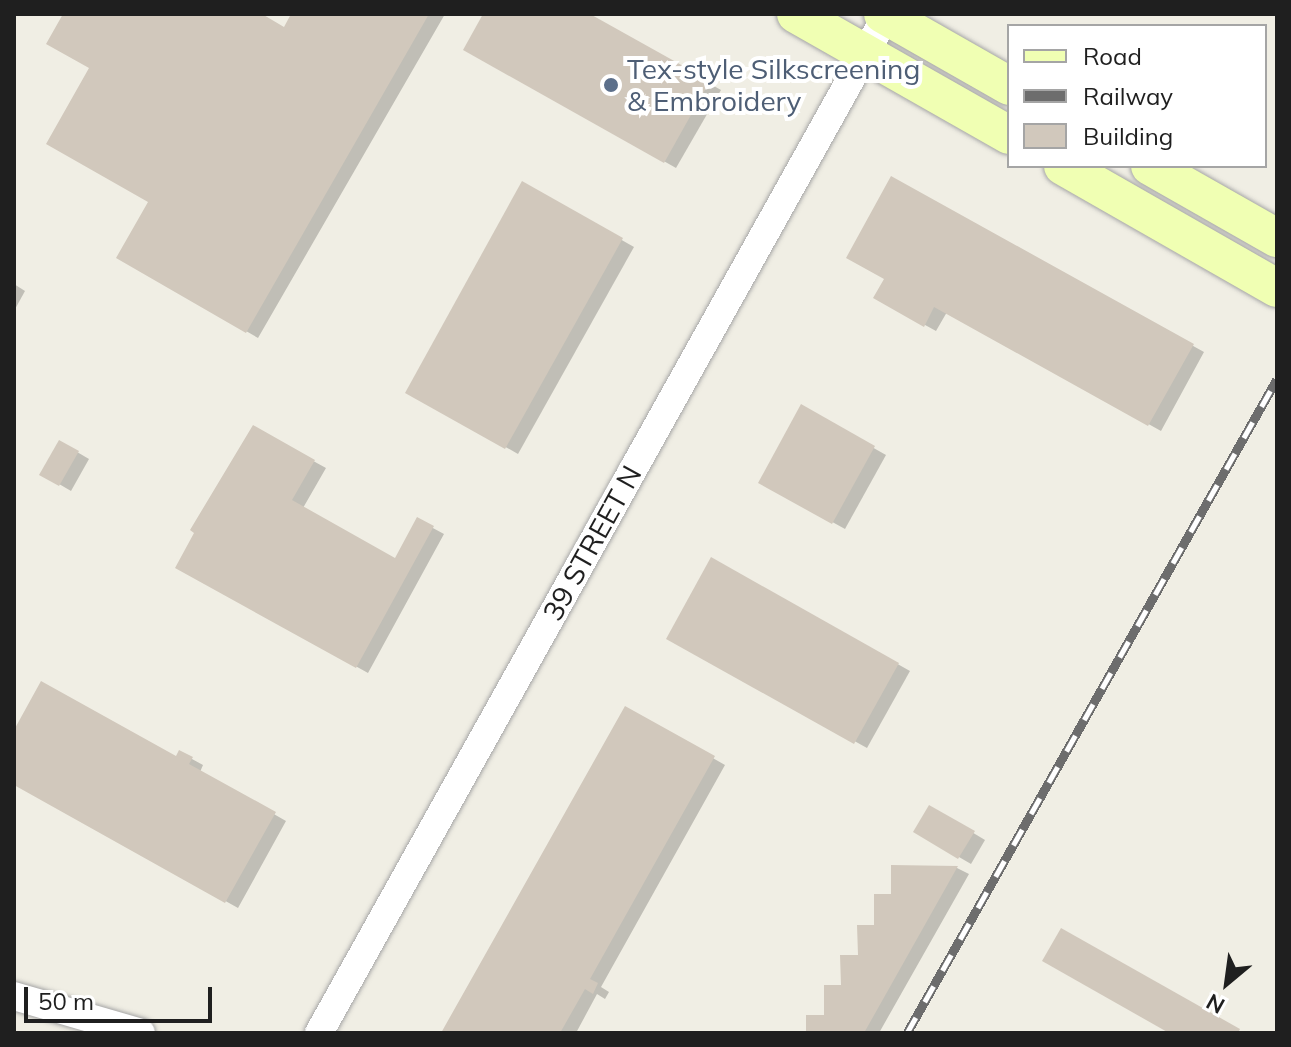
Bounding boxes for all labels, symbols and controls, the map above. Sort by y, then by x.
legend [1007,24,1267,168]
text: Road [1083,41,1142,71]
place label: Tex-style Silkscreening & Embroidery [627,52,920,118]
marker: Tex-style Silkscreening & Embroidery [602,76,620,94]
text: Railway [1083,81,1173,111]
text: Building [1083,121,1173,151]
street label: 39 STREET N [536,460,648,626]
north arrow [1187,943,1267,1023]
scale bar [28,971,216,1021]
text: 50 m [38,986,94,1016]
text: N [1201,988,1229,1020]

